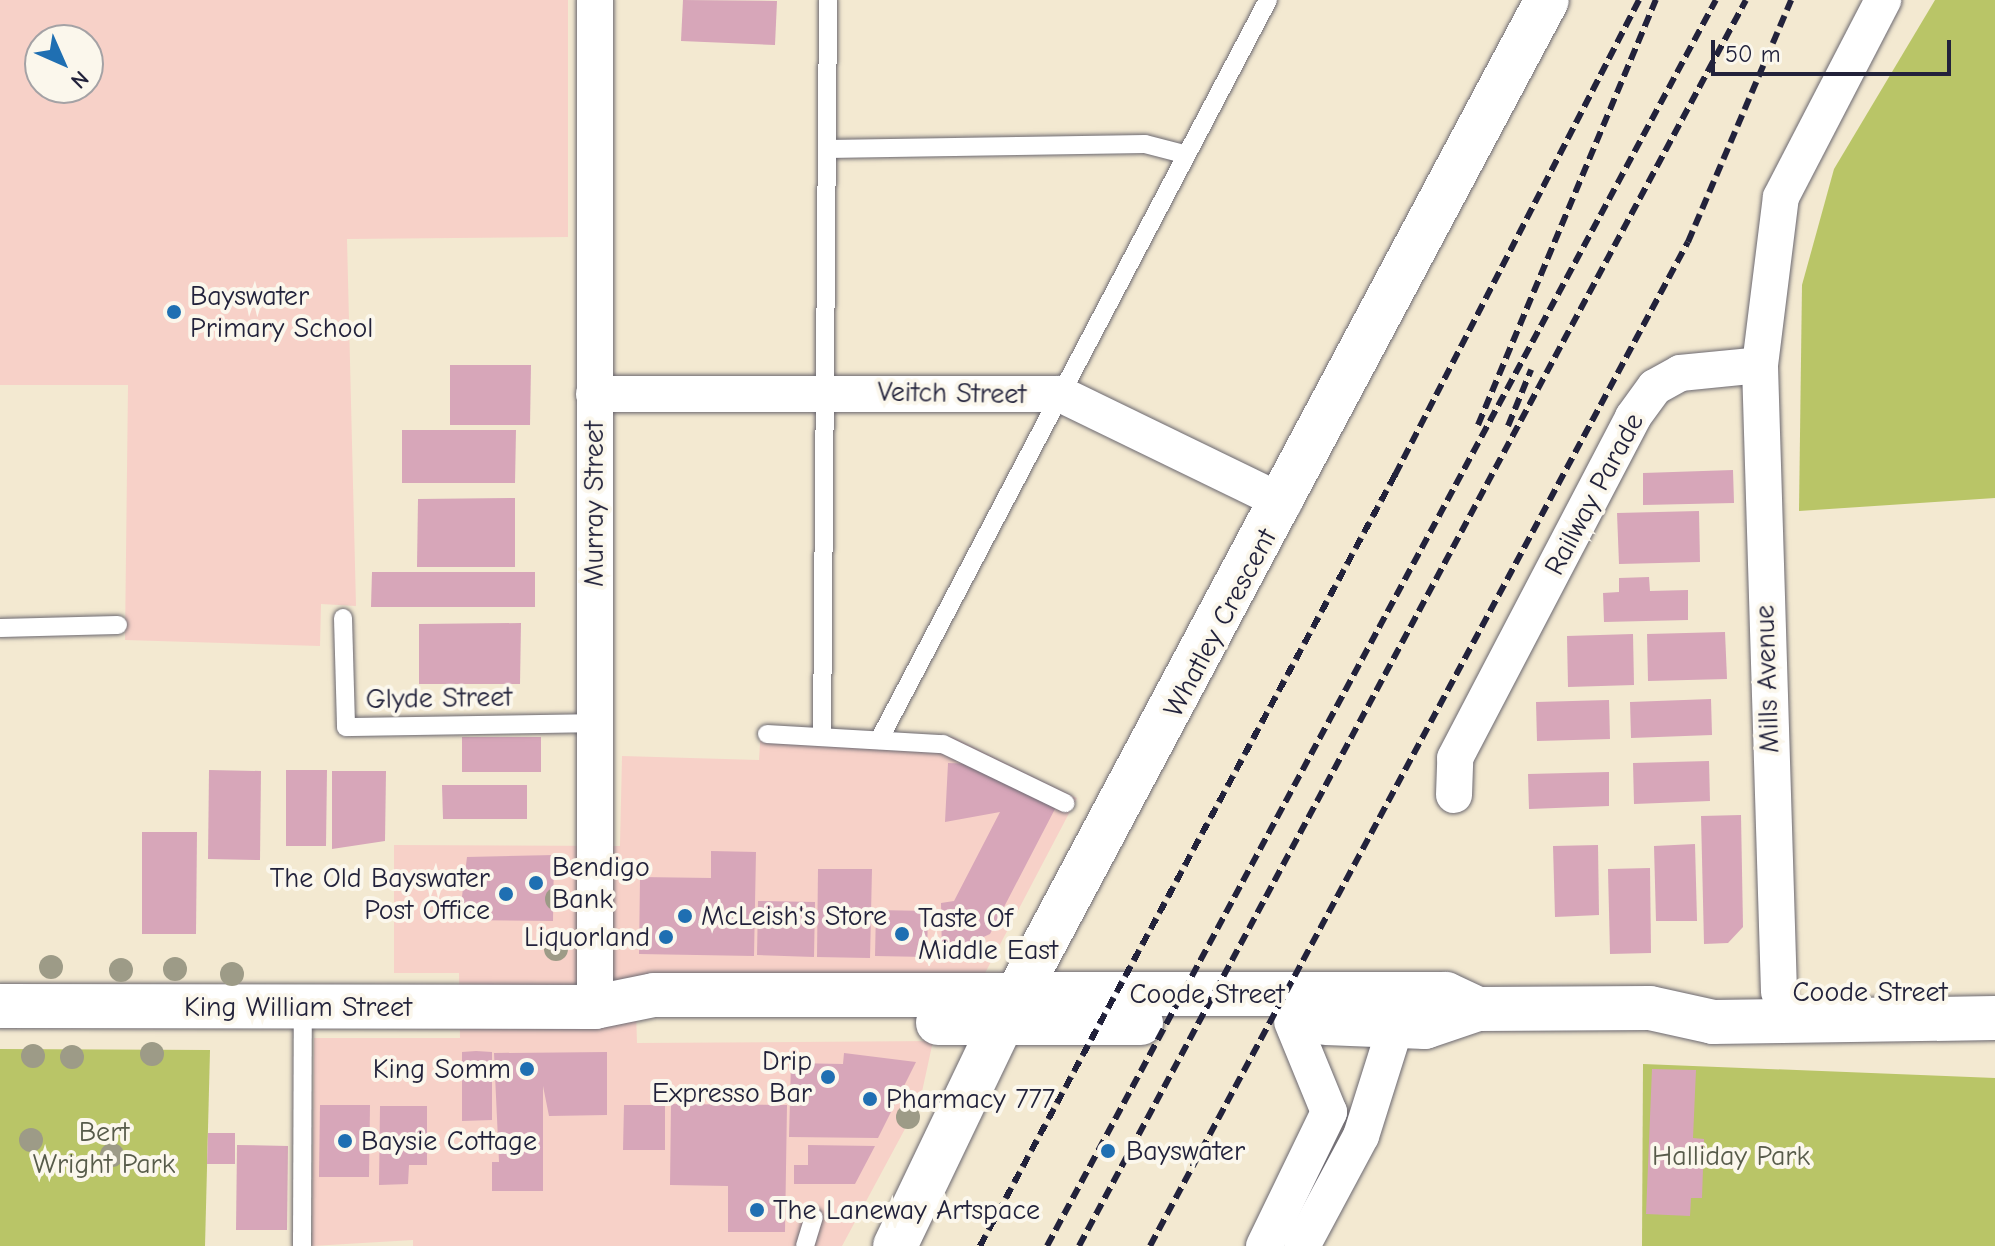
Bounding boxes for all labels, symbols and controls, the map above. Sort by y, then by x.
north arrow [24,24,104,104]
scale bar [1715,24,1955,74]
text: 50 m [1725,40,1781,68]
text: N [65,65,94,94]
place label: Bayswater Primary School [190,279,373,345]
marker: Bayswater Primary School [165,303,183,321]
street label: Veitch Street [877,375,1027,411]
street label: Railway Parade [1537,407,1651,581]
street label: Murray Street [577,421,611,587]
street label: Whatley Crescent [1156,523,1284,723]
street label: Mills Avenue [1748,604,1786,754]
street label: Glyde Street [365,680,513,716]
place label: Bendigo Bank [552,850,650,916]
place label: The Old Bayswater Post Office [270,861,490,927]
marker: Bendigo Bank [527,874,545,892]
marker: The Old Bayswater Post Office [497,885,515,903]
place label: McLeish's Store [701,899,887,933]
place label: Taste Of Middle East [918,901,1058,967]
marker: McLeish's Store [676,907,694,925]
place label: Liquorland [524,920,650,954]
marker: Taste Of Middle East [893,925,911,943]
marker: Liquorland [657,928,675,946]
street label: Coode Street [1792,975,1948,1009]
street label: Coode Street [1129,977,1285,1011]
street label: King William Street [184,990,412,1024]
place label: Drip Expresso Bar [652,1044,812,1110]
place label: King Somm [373,1052,511,1086]
marker: King Somm [518,1060,536,1078]
marker: Drip Expresso Bar [819,1068,837,1086]
place label: Pharmacy 777 [886,1082,1055,1116]
marker: Pharmacy 777 [861,1090,879,1108]
park label: Bert Wright Park [33,1115,175,1181]
place label: Baysie Cottage [361,1124,537,1158]
marker: Baysie Cottage [336,1132,354,1150]
place label: Bayswater [1126,1134,1245,1168]
park label: Halliday Park [1652,1139,1810,1173]
marker: Bayswater [1097,1140,1119,1162]
place label: The Laneway Artspace [773,1193,1040,1227]
marker: The Laneway Artspace [748,1201,766,1219]

